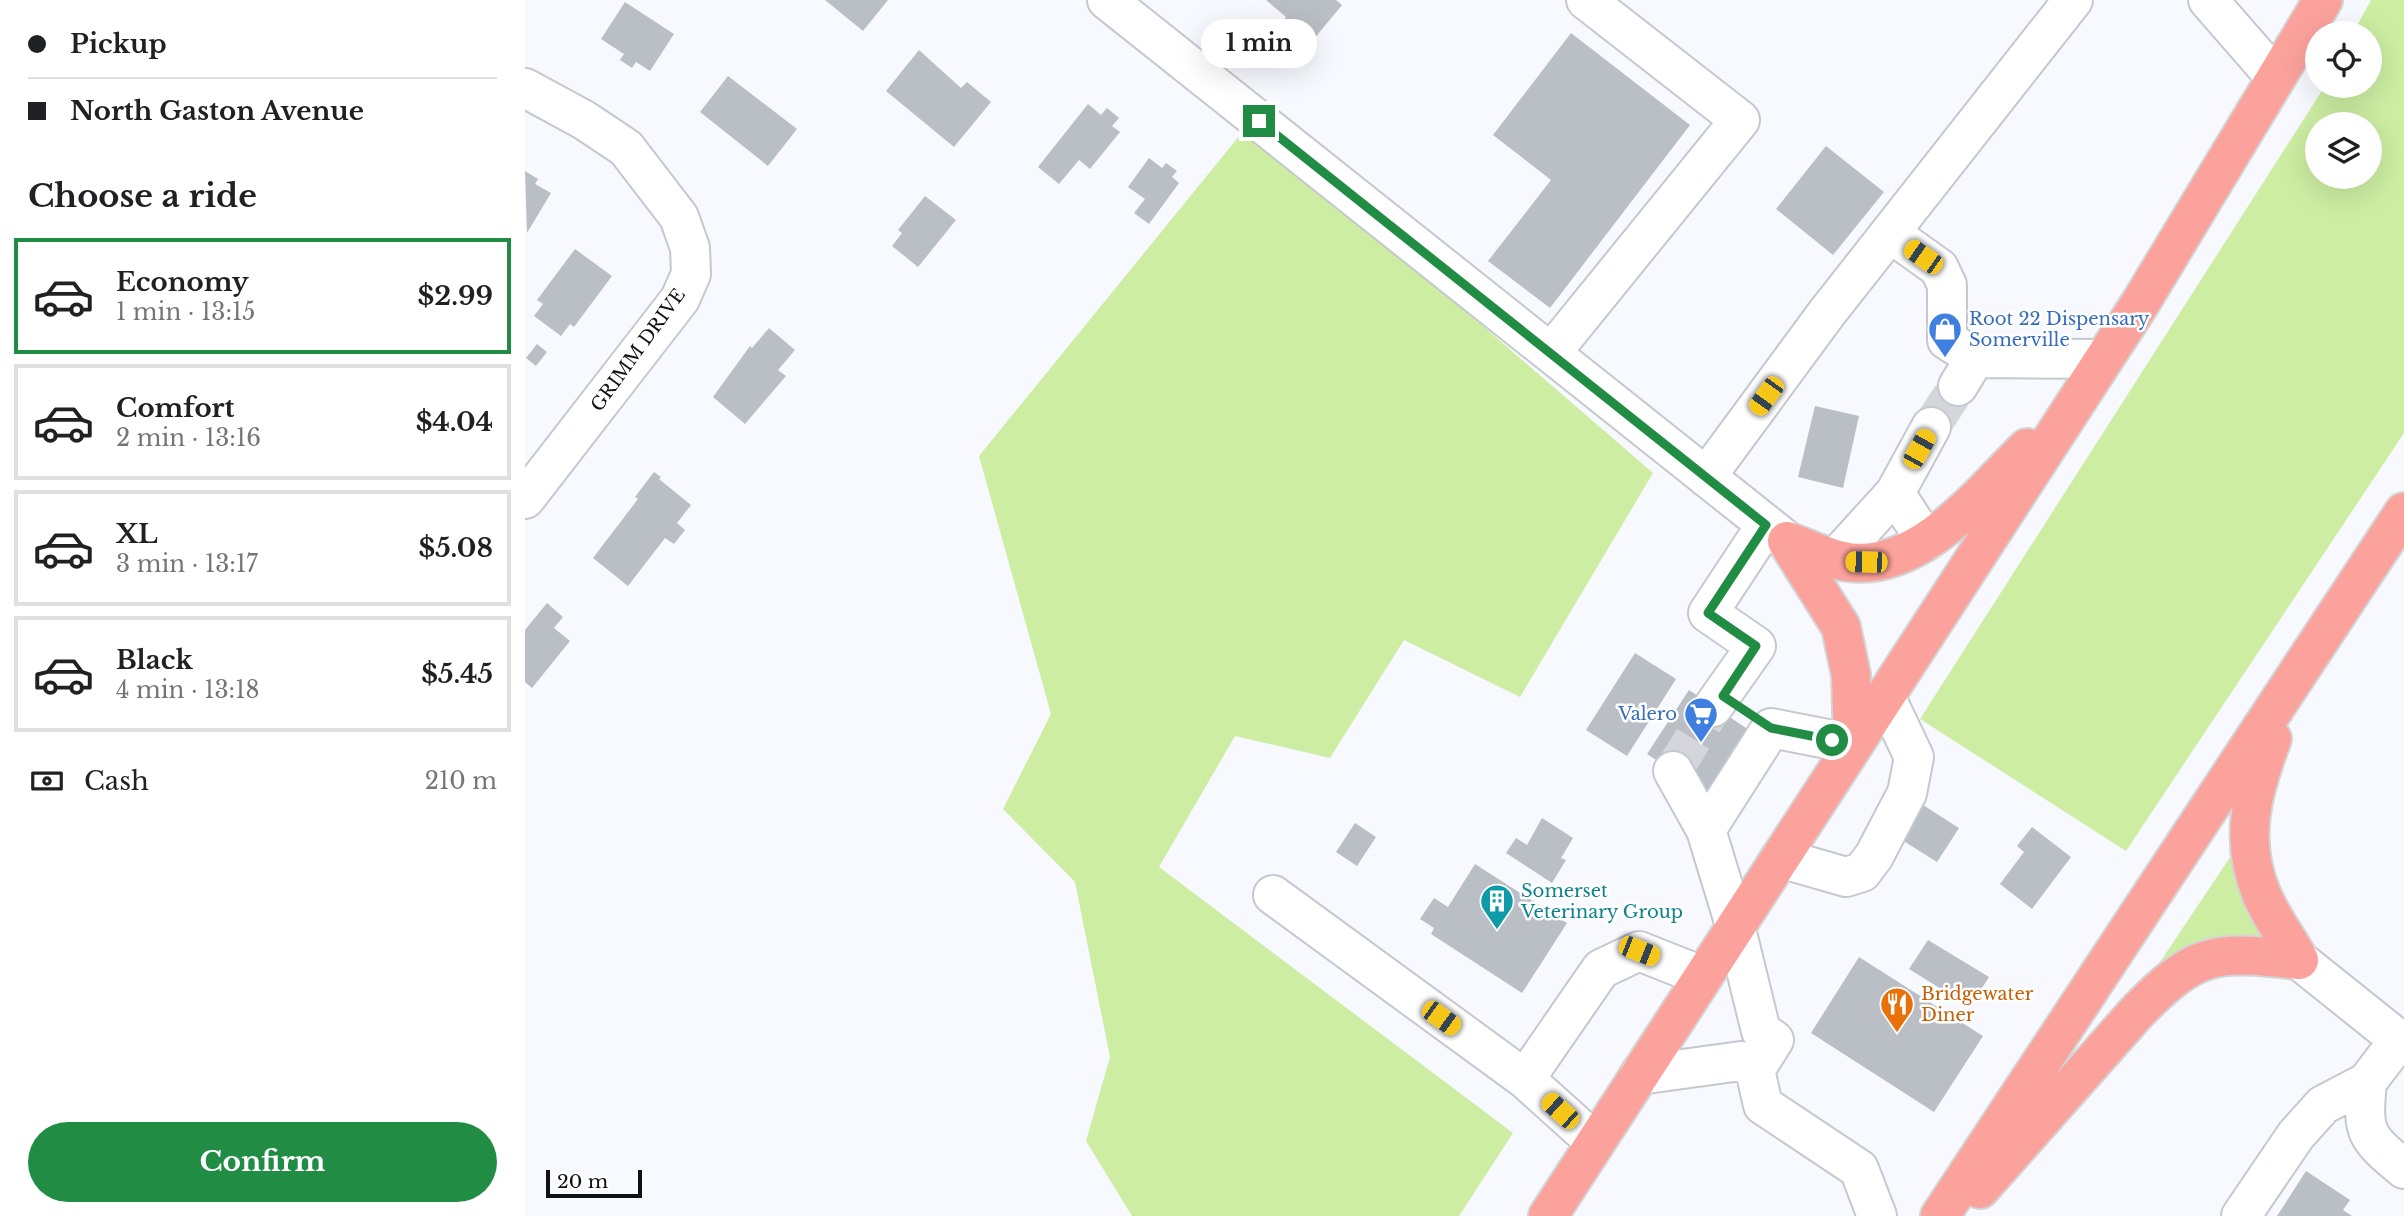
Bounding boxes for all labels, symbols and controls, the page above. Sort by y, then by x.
callout: 1 min [1201,19,1317,68]
map controls [2305,21,2382,189]
button: locate [2305,21,2382,98]
text: Pickup [70,28,167,60]
text: 1 min [1226,29,1292,57]
text: North Gaston Avenue [70,95,364,127]
route end [1243,105,1275,137]
button: layers [2305,112,2382,189]
text: Choose a ride [28,176,257,216]
car [1900,236,1947,278]
icon: car [32,265,95,328]
text: Economy [116,266,249,298]
text: $2.99 [418,280,493,312]
street label: GRIMM DRIVE [586,284,690,416]
text: 1 min · 13:15 [116,298,255,326]
place label: Root 22 Dispensary Somerville [1969,308,2150,351]
shop icon: Root 22 Dispensary Somerville [1926,310,1964,359]
car [1746,373,1787,419]
icon: car [32,391,95,454]
text: Comfort [116,392,234,424]
text: $4.04 [416,406,493,438]
text: 2 min · 13:16 [116,424,261,452]
car [1900,426,1939,472]
icon: car [32,517,95,580]
text: XL [116,518,158,550]
text: $5.08 [418,532,493,564]
text: 3 min · 13:17 [116,550,258,578]
car [1845,551,1888,573]
icon: car [32,643,95,706]
text: Black [116,644,193,676]
text: $5.45 [421,658,493,690]
text: 4 min · 13:18 [116,676,259,704]
supermarket icon: Valero [1682,695,1720,744]
place label: Valero [1617,703,1677,725]
route start [1816,724,1848,756]
icon: cash [28,762,66,800]
text: Cash [84,765,149,797]
text: 210 m [425,767,497,795]
place label: Somerset Veterinary Group [1520,880,1683,923]
building icon: Somerset Veterinary Group [1478,882,1516,931]
car [1616,933,1663,969]
place label: Bridgewater Diner [1921,983,2034,1026]
restaurant icon: Bridgewater Diner [1878,985,1916,1034]
car [1418,997,1465,1039]
car [1538,1089,1583,1133]
button: Confirm [28,1122,497,1202]
scale bar [546,1167,642,1199]
text: 20 m [557,1170,608,1193]

